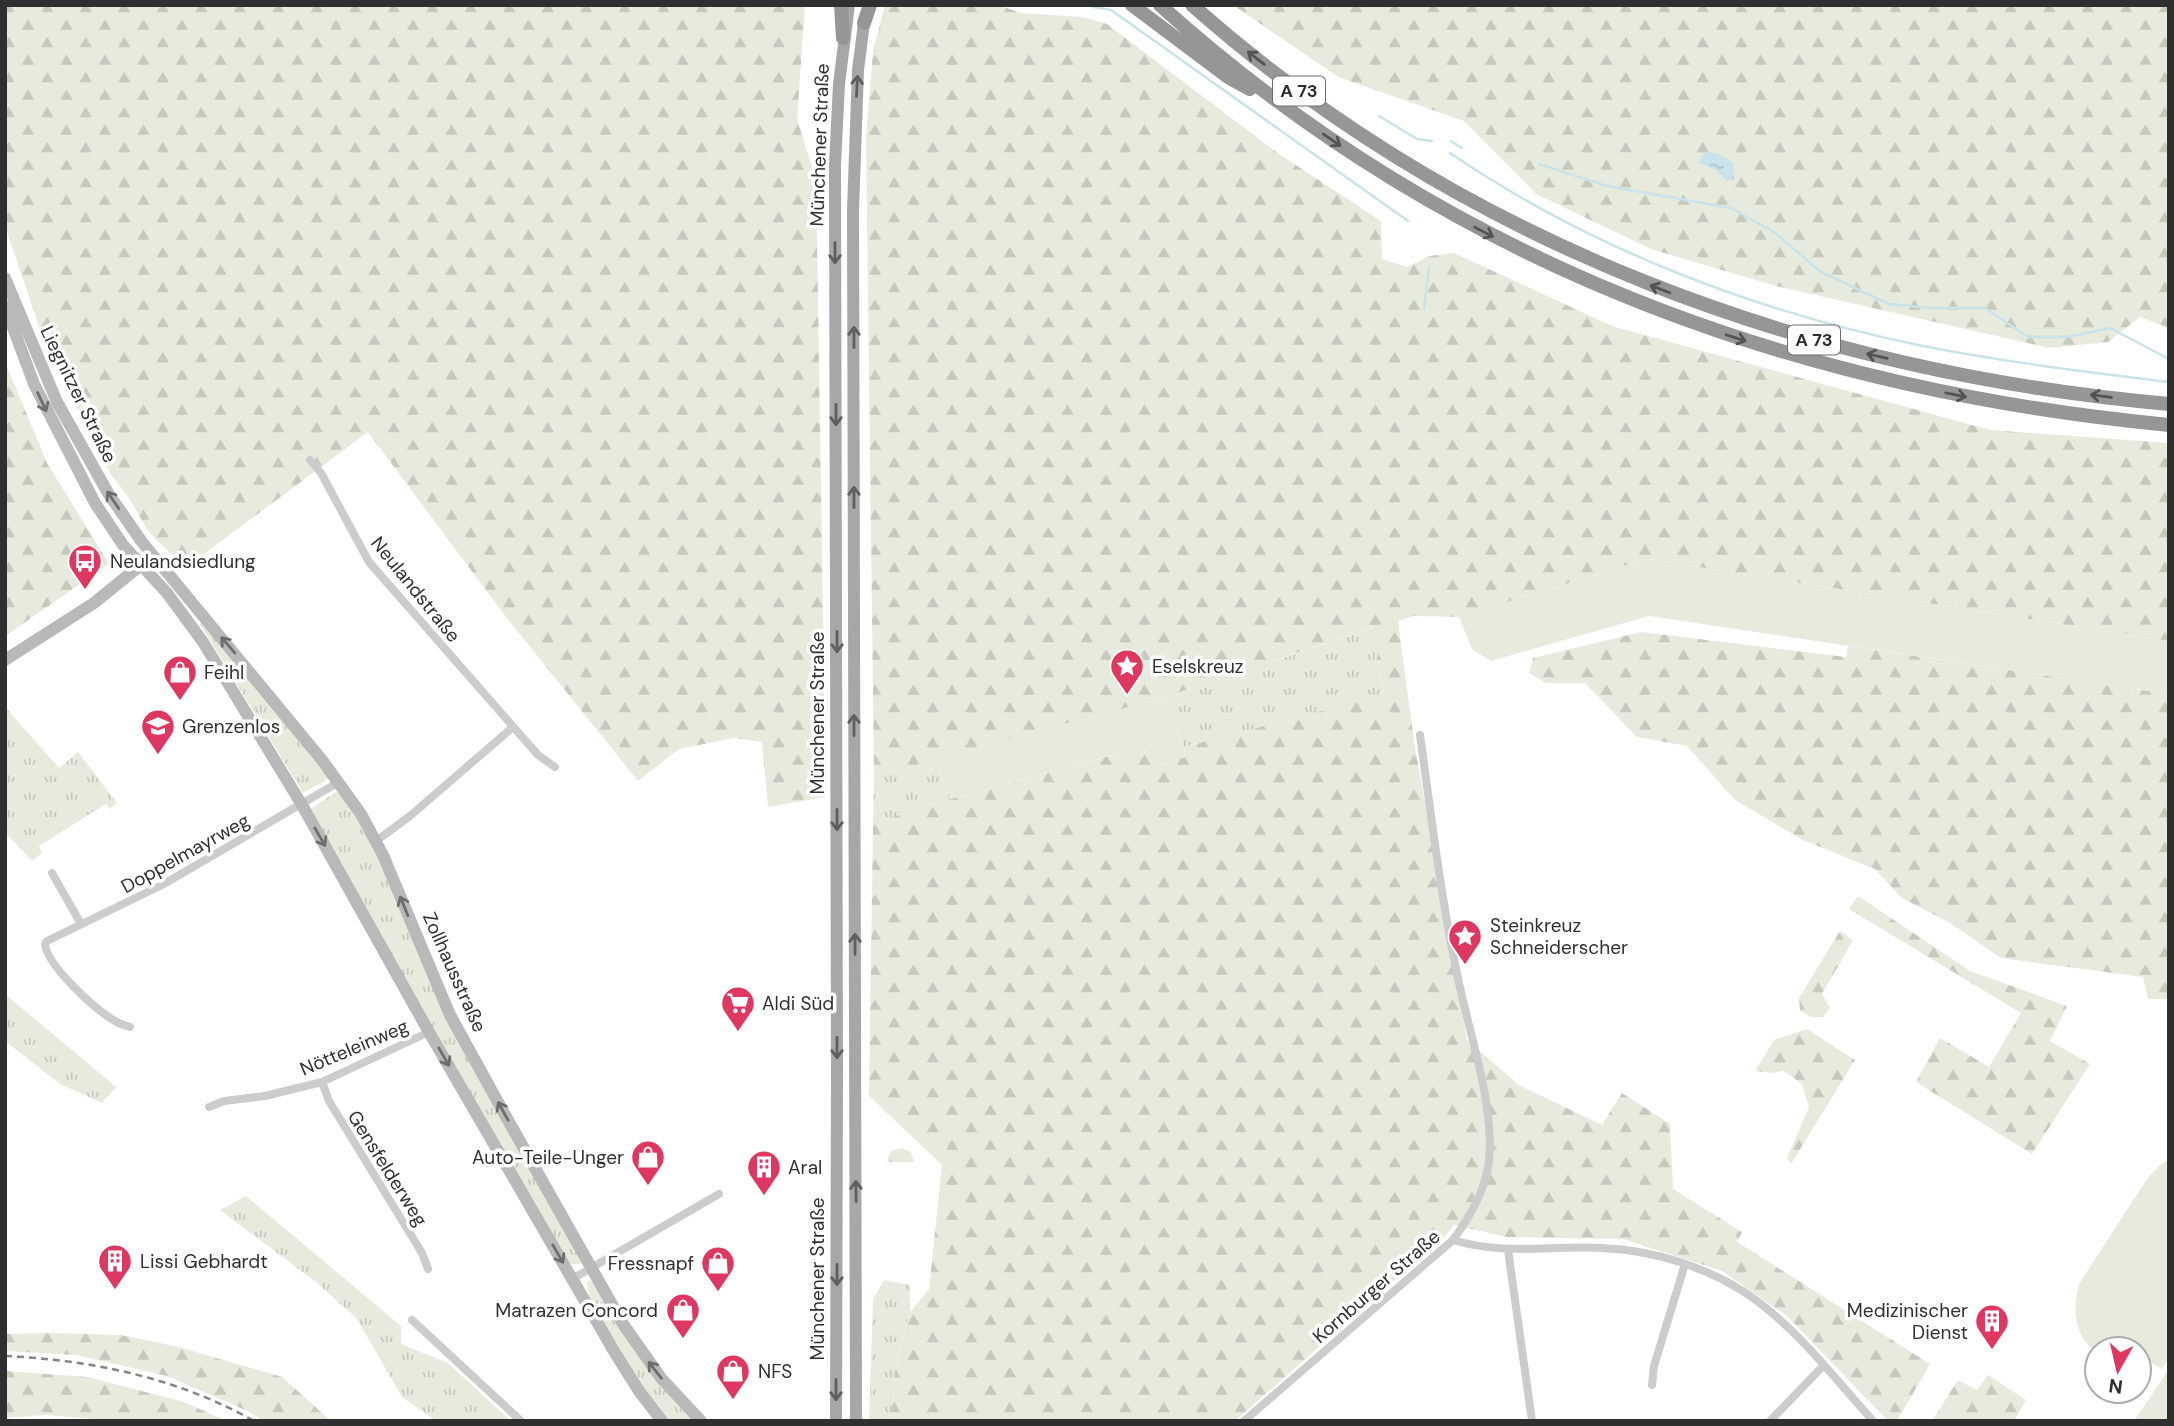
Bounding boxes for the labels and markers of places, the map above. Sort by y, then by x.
bus stop icon: Neulandsiedlung [66,542,104,591]
place label: Neulandsiedlung [110,549,256,574]
place icon: Eselskreuz [1108,647,1146,696]
shop icon: Feihl [161,653,199,702]
place label: Eselskreuz [1152,654,1243,679]
place label: Feihl [204,660,244,685]
school or university icon: Grenzenlos [139,707,177,756]
place label: Grenzenlos [182,714,280,739]
place label: Steinkreuz Schneiderscher [1490,913,1628,960]
place icon: Steinkreuz Schneiderscher [1446,917,1484,966]
supermarket icon: Aldi Süd [719,984,757,1033]
place label: Aldi Süd [762,991,834,1016]
shop icon: Auto-Teile-Unger [629,1138,667,1187]
place label: Auto-Teile-Unger [472,1145,624,1170]
building icon: Aral [745,1148,783,1197]
place label: Aral [788,1155,822,1180]
building icon: Lissi Gebhardt [96,1242,134,1291]
shop icon: Fressnapf [699,1244,737,1293]
place label: Lissi Gebhardt [140,1249,268,1274]
place label: Fressnapf [608,1251,694,1276]
shop icon: Matrazen Concord [664,1291,702,1340]
place label: Matrazen Concord [495,1298,658,1323]
place label: Medizinischer Dienst [1847,1298,1968,1345]
building icon: Medizinischer Dienst [1973,1302,2011,1351]
shop icon: NFS [714,1352,752,1401]
place label: NFS [758,1359,792,1384]

